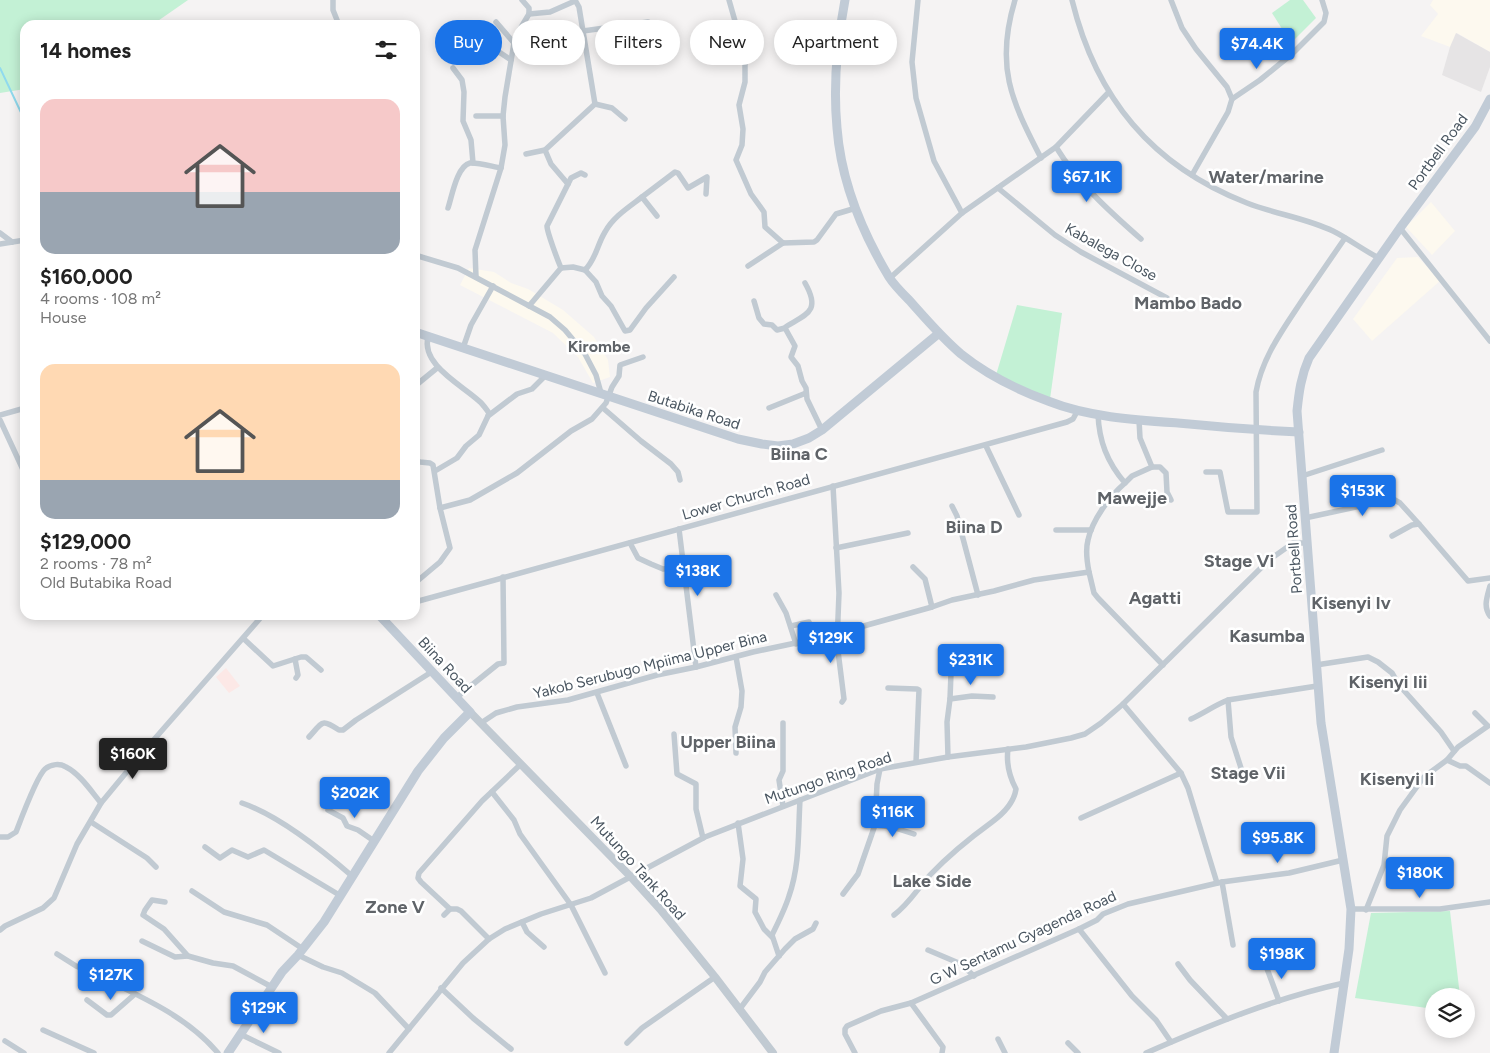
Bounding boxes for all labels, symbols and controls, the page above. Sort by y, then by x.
chip: Buy [435,20,502,65]
chip: Rent [512,20,585,65]
chip: Filters [595,20,680,65]
chip: New [690,20,764,65]
chip: Apartment [774,20,897,65]
pin: $74.4K [1216,28,1298,70]
text: $74.4K [1231,34,1283,53]
icon: filters [372,36,400,64]
text: 14 homes [40,38,131,63]
street label: Portbell Road [1404,110,1472,194]
icon: home [175,131,265,221]
pin: $67.1K [1046,160,1128,203]
district label: Water/marine [1208,166,1324,188]
text: $67.1K [1063,167,1111,186]
street label: Kabalega Close [1062,219,1160,285]
text: $160,000 [40,264,133,289]
text: 4 rooms · 108 m² [40,289,161,308]
district label: Mambo Bado [1134,292,1242,314]
text: House [40,308,86,327]
district label: Kirombe [568,337,630,356]
street label: Butabika Road [646,387,742,433]
icon: home [175,396,265,486]
district label: Biina C [770,443,828,465]
street label: Lower Church Road [680,470,812,524]
pin: $153K [1328,474,1398,517]
text: $153K [1341,481,1385,500]
district label: Mawejje [1097,487,1167,509]
street label: Portbell Road [1282,504,1306,594]
district label: Biina D [945,516,1003,538]
text: $129,000 [40,529,131,554]
district label: Stage Vi [1204,550,1274,572]
text: 2 rooms · 78 m² [40,554,152,573]
pin: $138K [663,554,733,597]
text: $138K [676,561,720,580]
text: Old Butabika Road [40,573,172,592]
district label: Agatti [1129,587,1181,609]
district label: Kisenyi Iv [1311,592,1391,614]
pin: $129K [796,622,866,664]
district label: Kasumba [1229,625,1305,647]
street label: Yakob Serubugo Mpiima Upper Bina [531,627,769,703]
text: $129K [809,628,853,647]
street label: Biina Road [414,633,476,697]
pin: $231K [936,644,1006,686]
text: $231K [949,650,993,669]
district label: Kisenyi Iii [1348,671,1428,693]
district label: Upper Biina [680,731,776,753]
pin: $160K [98,738,168,780]
text: $160K [110,744,156,763]
street label: Mutungo Ring Road [762,748,894,808]
district label: Stage Vii [1210,762,1286,784]
district label: Kisenyi Ii [1360,768,1434,790]
pin: $202K [320,776,390,819]
text: $202K [331,783,379,802]
pin: $116K [858,796,928,838]
text: $116K [872,802,914,821]
street label: Mutungo Tank Road [587,812,689,924]
pin: $95.8K [1237,822,1319,864]
text: $95.8K [1252,828,1304,847]
pin: $180K [1385,856,1455,899]
text: $180K [1397,863,1443,882]
district label: Lake Side [892,870,972,892]
street label: G W Sentamu Gyagenda Road [927,887,1119,989]
district label: Zone V [365,896,425,918]
pin: $198K [1247,938,1317,980]
text: $198K [1259,944,1305,963]
pin: $127K [76,958,146,1001]
text: $127K [89,965,133,984]
map controls [1425,988,1475,1038]
button: layers [1425,988,1475,1038]
pin: $129K [229,992,299,1034]
text: $129K [242,998,286,1017]

